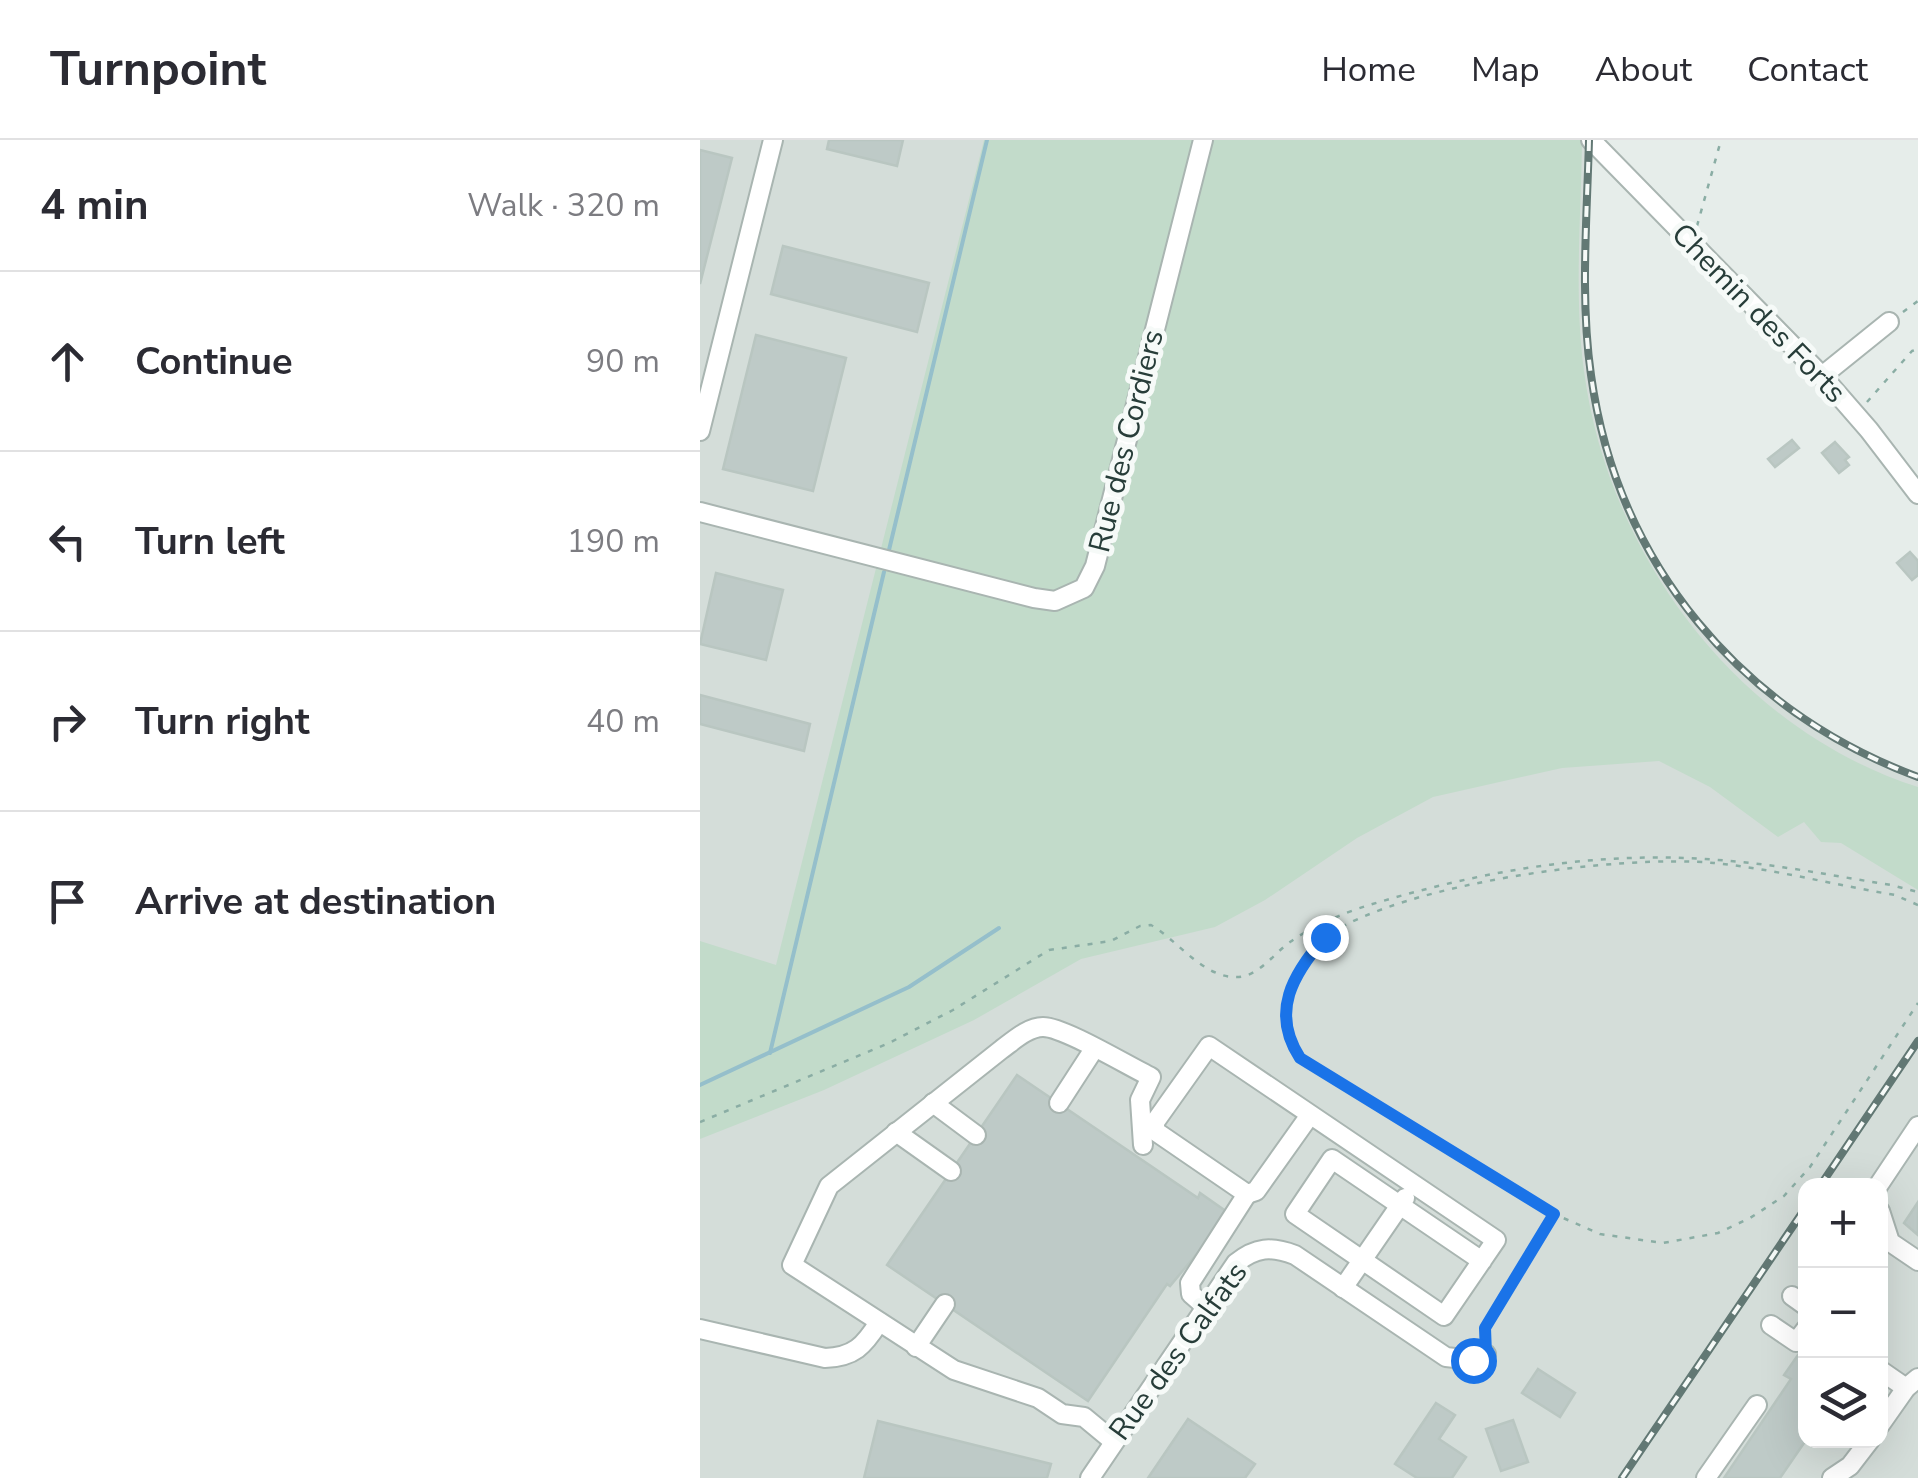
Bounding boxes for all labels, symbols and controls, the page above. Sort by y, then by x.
text: Turnpoint [50,36,266,102]
text: Home [1321,46,1416,93]
text: Map [1471,46,1540,93]
text: About [1595,46,1692,93]
text: Contact [1747,46,1868,93]
text: 4 min [40,177,149,234]
text: Walk · 320 m [467,184,660,227]
street label: Chemin des Forts [1662,215,1855,412]
street label: Rue des Cordiers [1079,326,1174,557]
icon: ahead [40,334,95,389]
text: Continue [135,336,293,387]
text: 90 m [586,340,660,383]
icon: left [40,514,95,569]
text: Turn left [135,516,285,567]
text: 190 m [567,520,660,563]
icon: right [40,694,95,749]
text: Turn right [135,696,310,747]
text: 40 m [586,700,660,743]
icon: arrive [40,874,95,929]
text: Arrive at destination [135,876,496,927]
route end [1303,915,1349,961]
map controls [1798,1178,1888,1448]
button: + [1798,1178,1888,1268]
street label: Rue des Calfats [1100,1254,1257,1449]
button: − [1798,1268,1888,1358]
route start [1451,1338,1497,1384]
button: layers [1798,1358,1888,1448]

